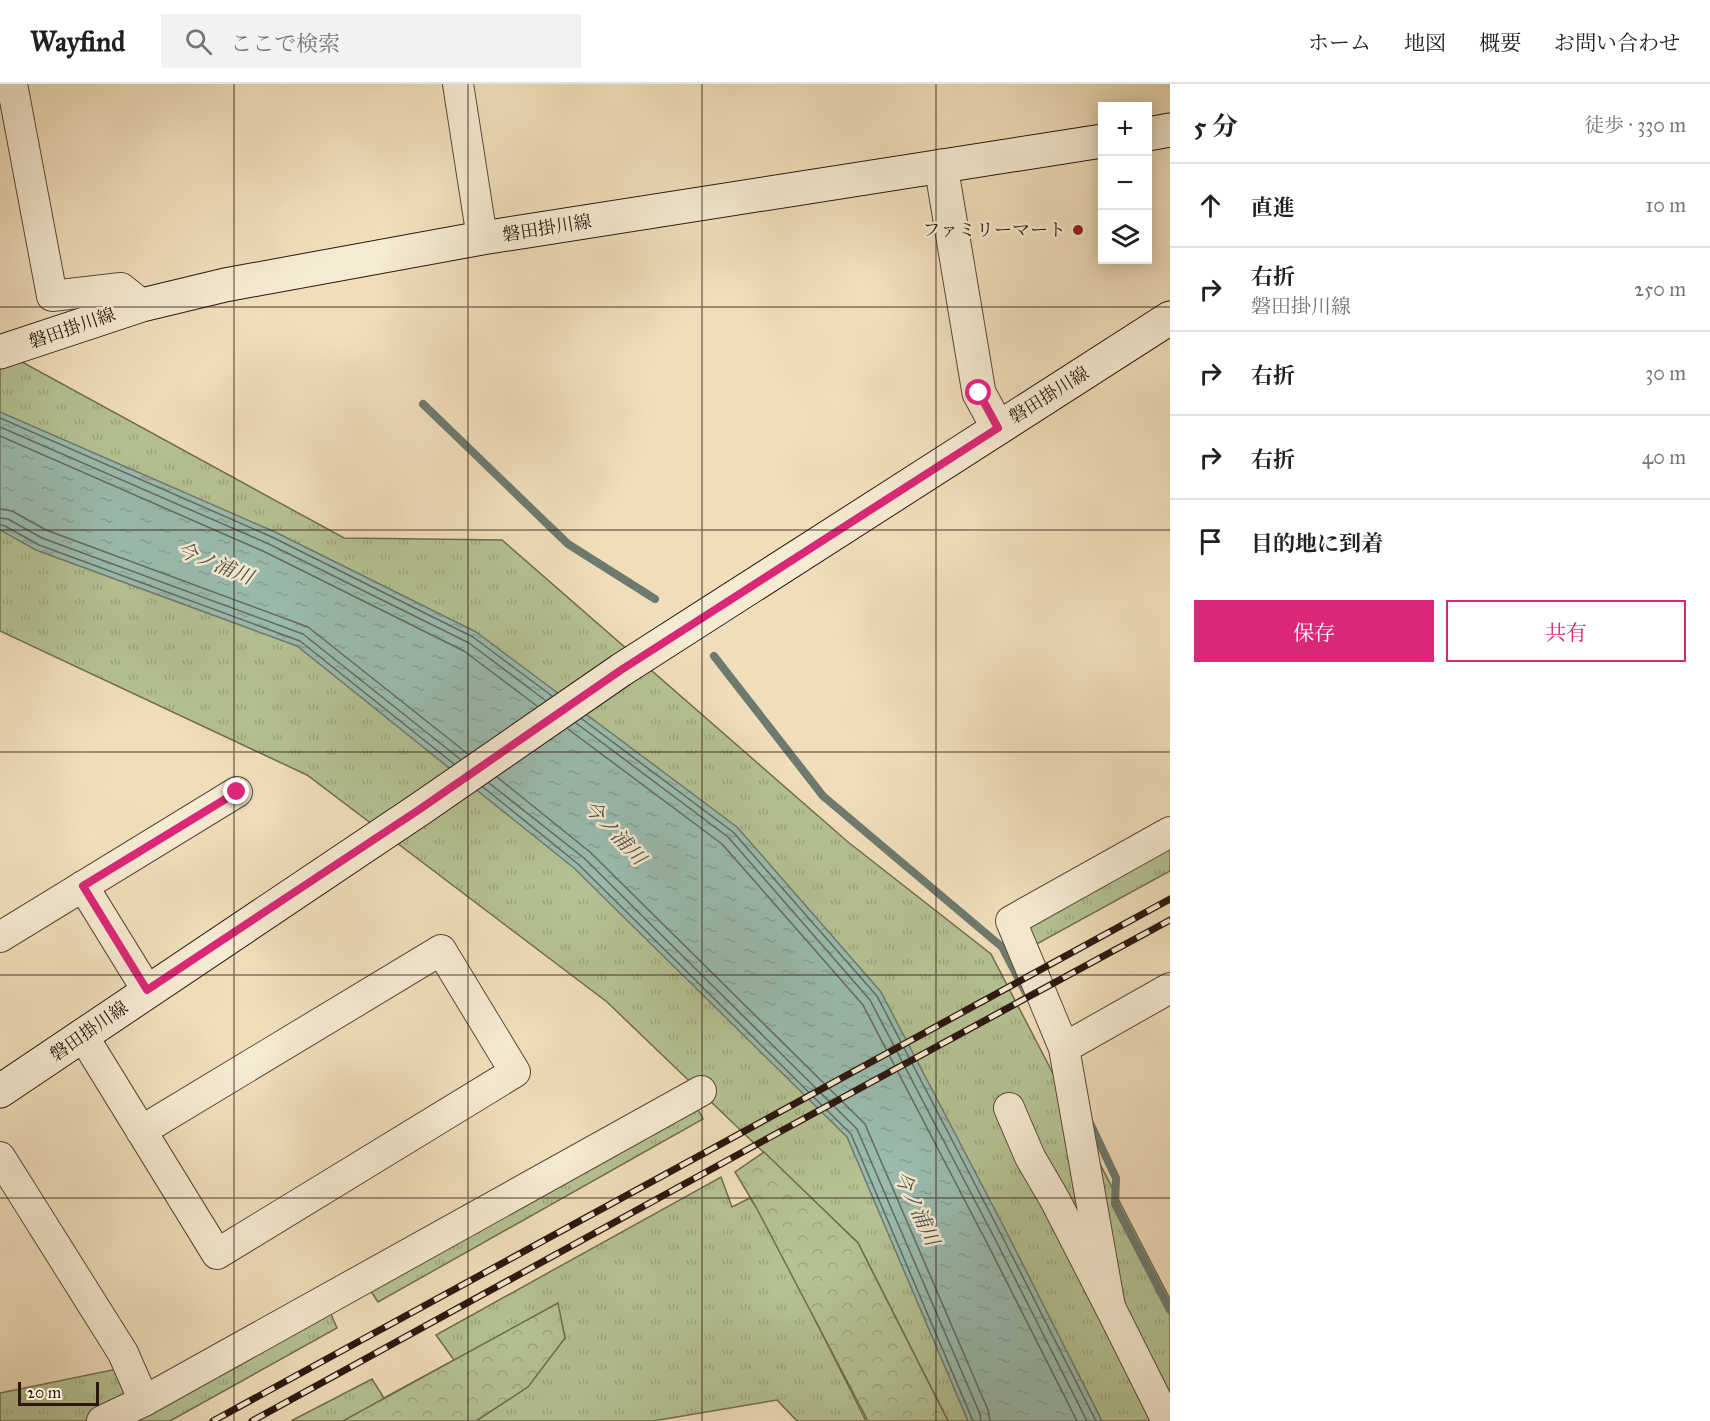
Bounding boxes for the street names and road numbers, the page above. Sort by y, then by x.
street label: 磐田掛川線 [501,210,593,246]
street label: 磐田掛川線 [26,303,118,353]
street label: 磐田掛川線 [1005,362,1093,428]
street label: 磐田掛川線 [46,996,132,1066]

